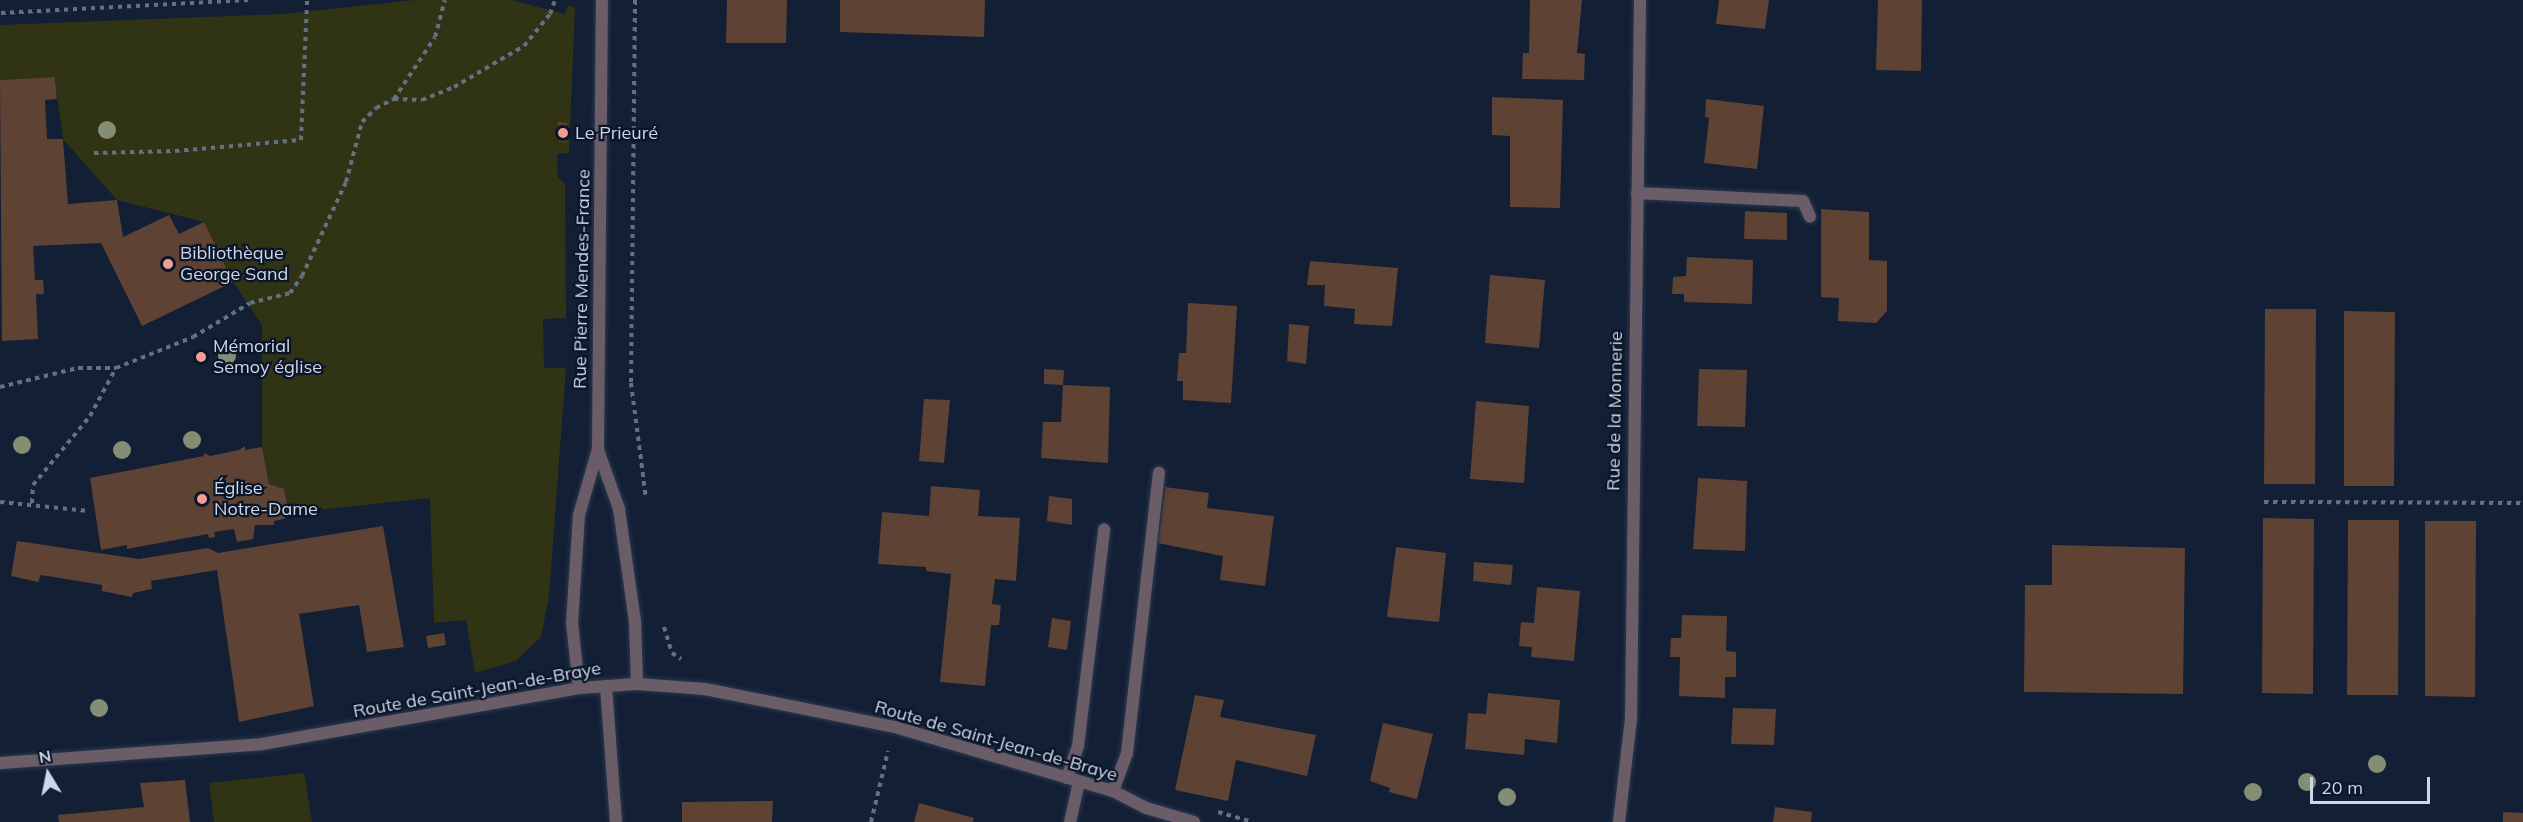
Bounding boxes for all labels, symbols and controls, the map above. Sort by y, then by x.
place label: Le Prieuré [575,122,658,144]
marker: Le Prieuré [556,126,570,140]
street label: Rue Pierre Mendes-France [569,169,595,389]
place label: Bibliothèque George Sand [180,243,288,286]
marker: Bibliothèque George Sand [161,257,175,271]
street label: Rue de la Monnerie [1603,331,1627,491]
place label: Mémorial Semoy église [213,336,322,378]
marker: Mémorial Semoy église [194,350,208,364]
place label: Église Notre-Dame [214,478,318,520]
marker: Église Notre-Dame [195,492,209,506]
street label: Route de Saint-Jean-de-Braye [351,658,603,722]
street label: Route de Saint-Jean-de-Braye [872,696,1120,786]
north arrow [18,744,78,804]
text: N [37,745,53,767]
scale bar [2313,765,2433,803]
text: 20 m [2321,776,2363,799]

